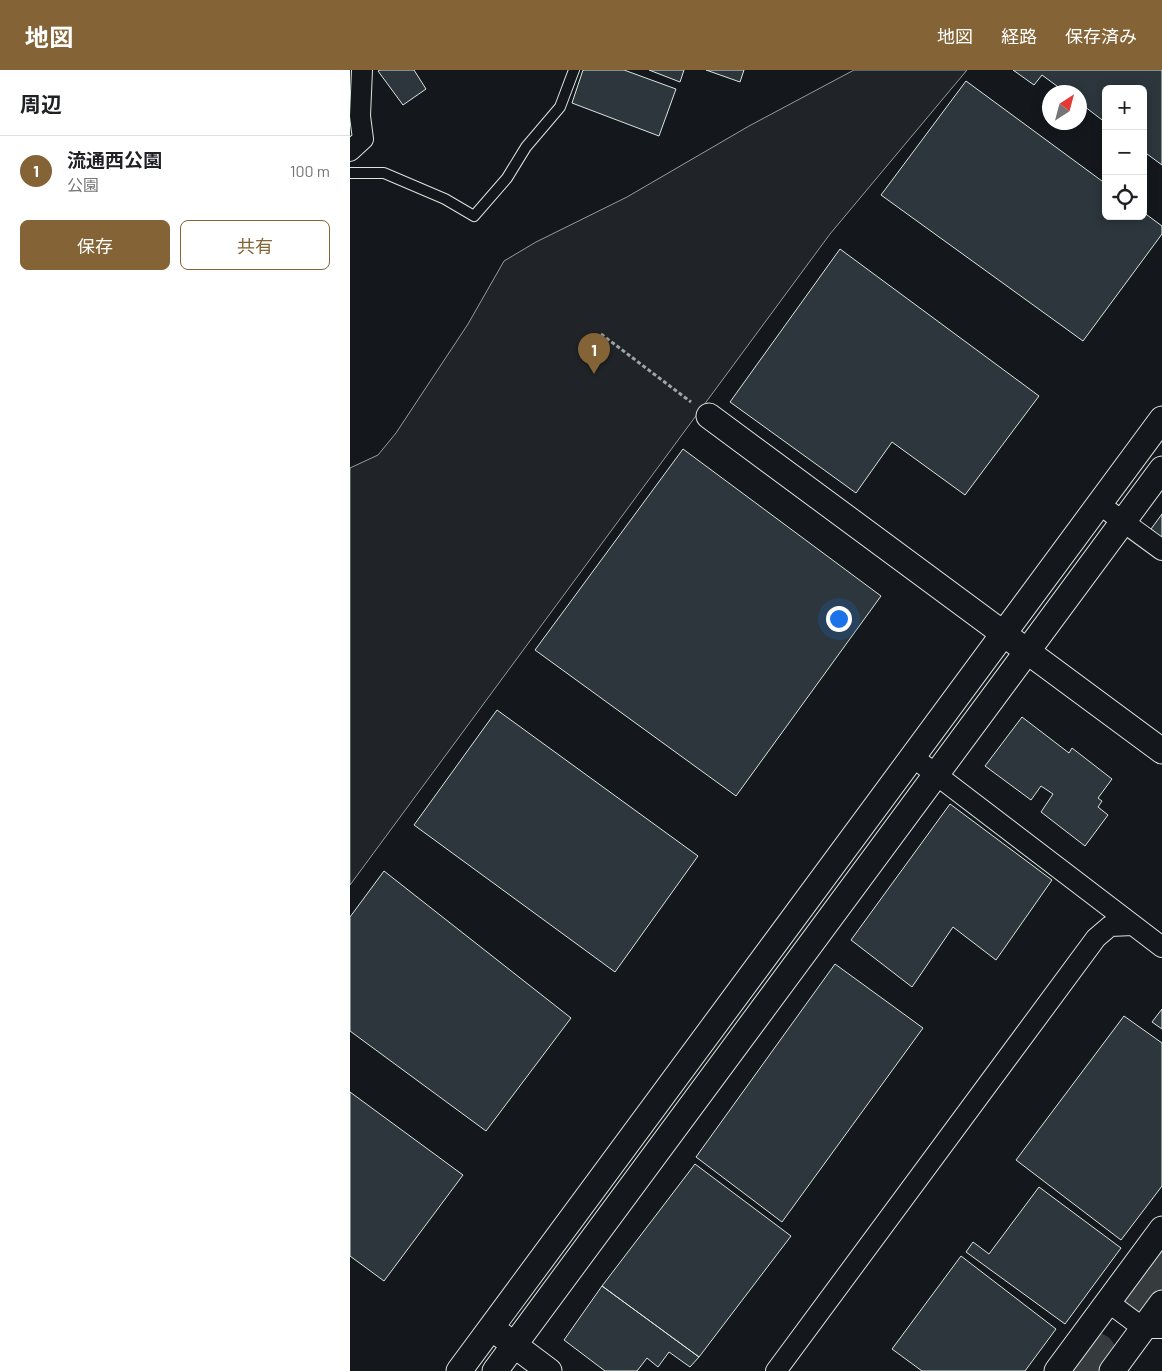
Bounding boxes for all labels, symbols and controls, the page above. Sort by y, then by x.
text: 地図 [25,22,73,51]
text: 地図 [937,25,973,47]
text: 経路 [1001,25,1037,47]
text: 保存済み [1065,25,1137,47]
north arrow [1042,85,1087,130]
map controls [1102,85,1147,220]
button: + [1102,85,1147,130]
text: 周辺 [20,91,62,116]
button: − [1102,130,1147,175]
text: 流通西公園 [67,148,162,171]
text: 1 [33,161,39,180]
text: 100 m [290,161,330,180]
text: 公園 [67,175,99,194]
button: locate [1102,175,1147,220]
button: 保存 [20,220,170,270]
button: 共有 [180,220,330,270]
pin: 1 [578,333,610,374]
your location [826,606,852,632]

